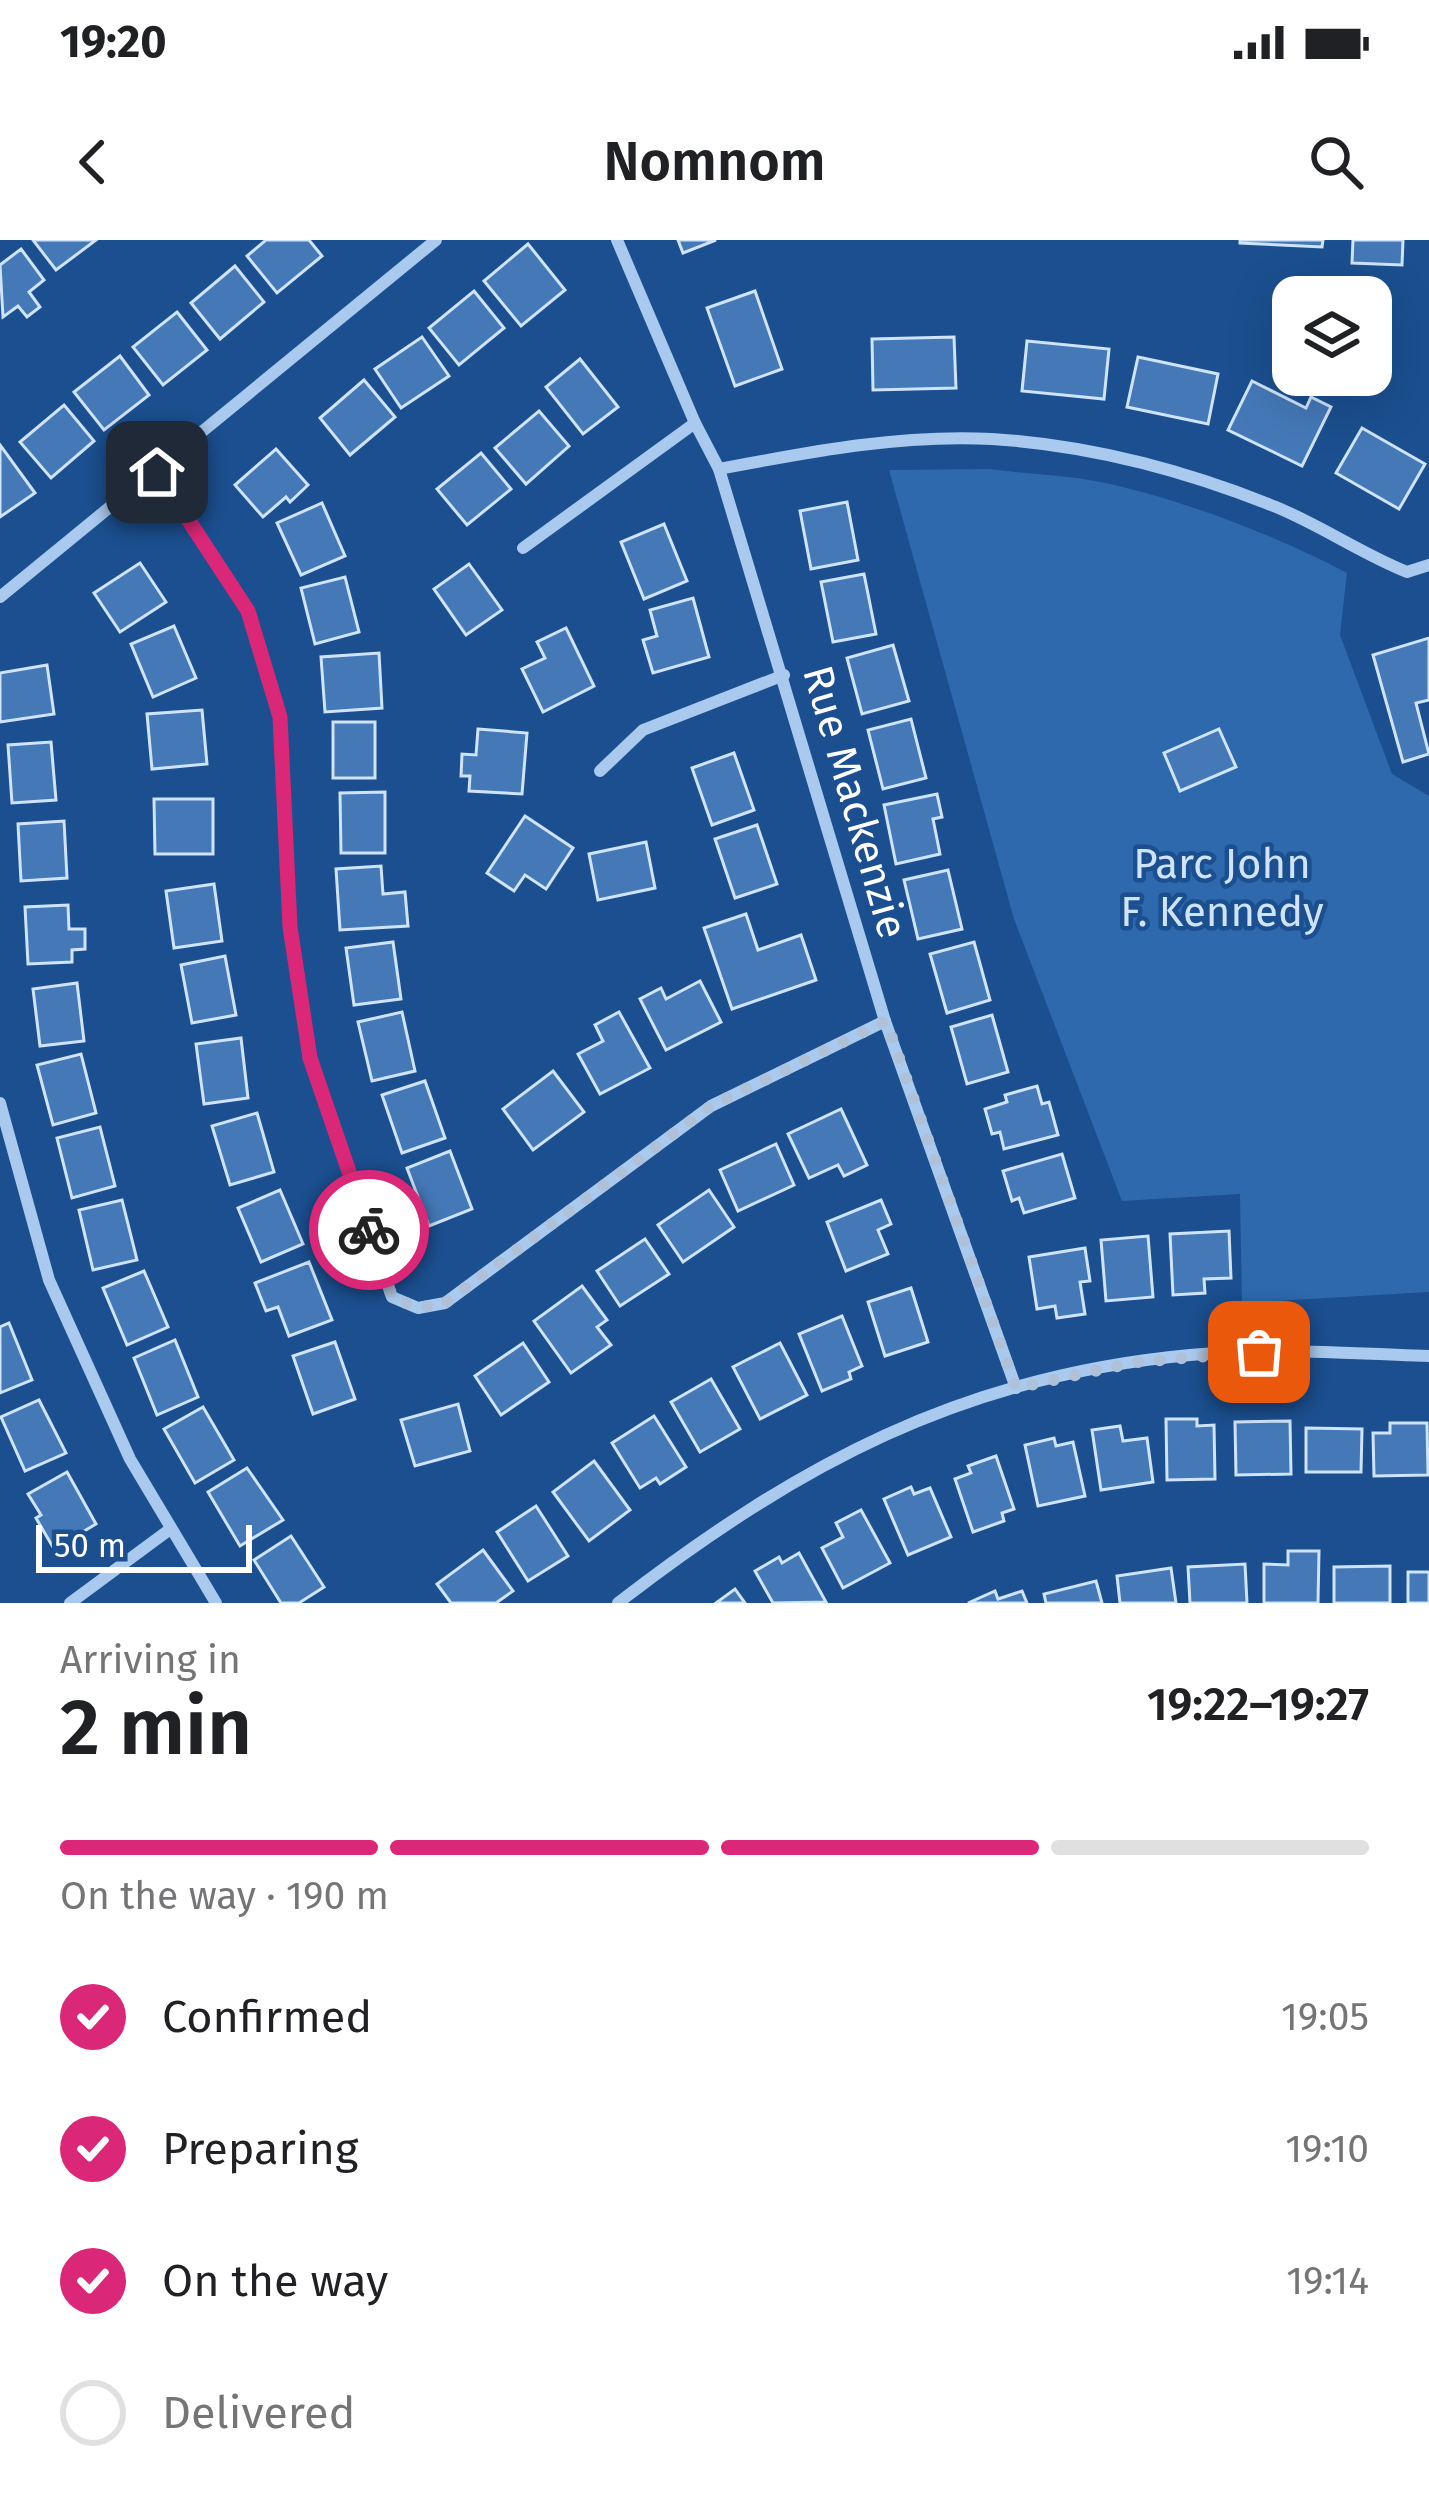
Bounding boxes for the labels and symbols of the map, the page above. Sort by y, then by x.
pin [106,421,208,523]
street label: Rue Mackenzie [792,660,918,944]
park label: Parc John F. Kennedy [1120,839,1324,937]
courier [309,1170,429,1290]
pin [1208,1301,1310,1403]
scale bar [36,1519,252,1572]

